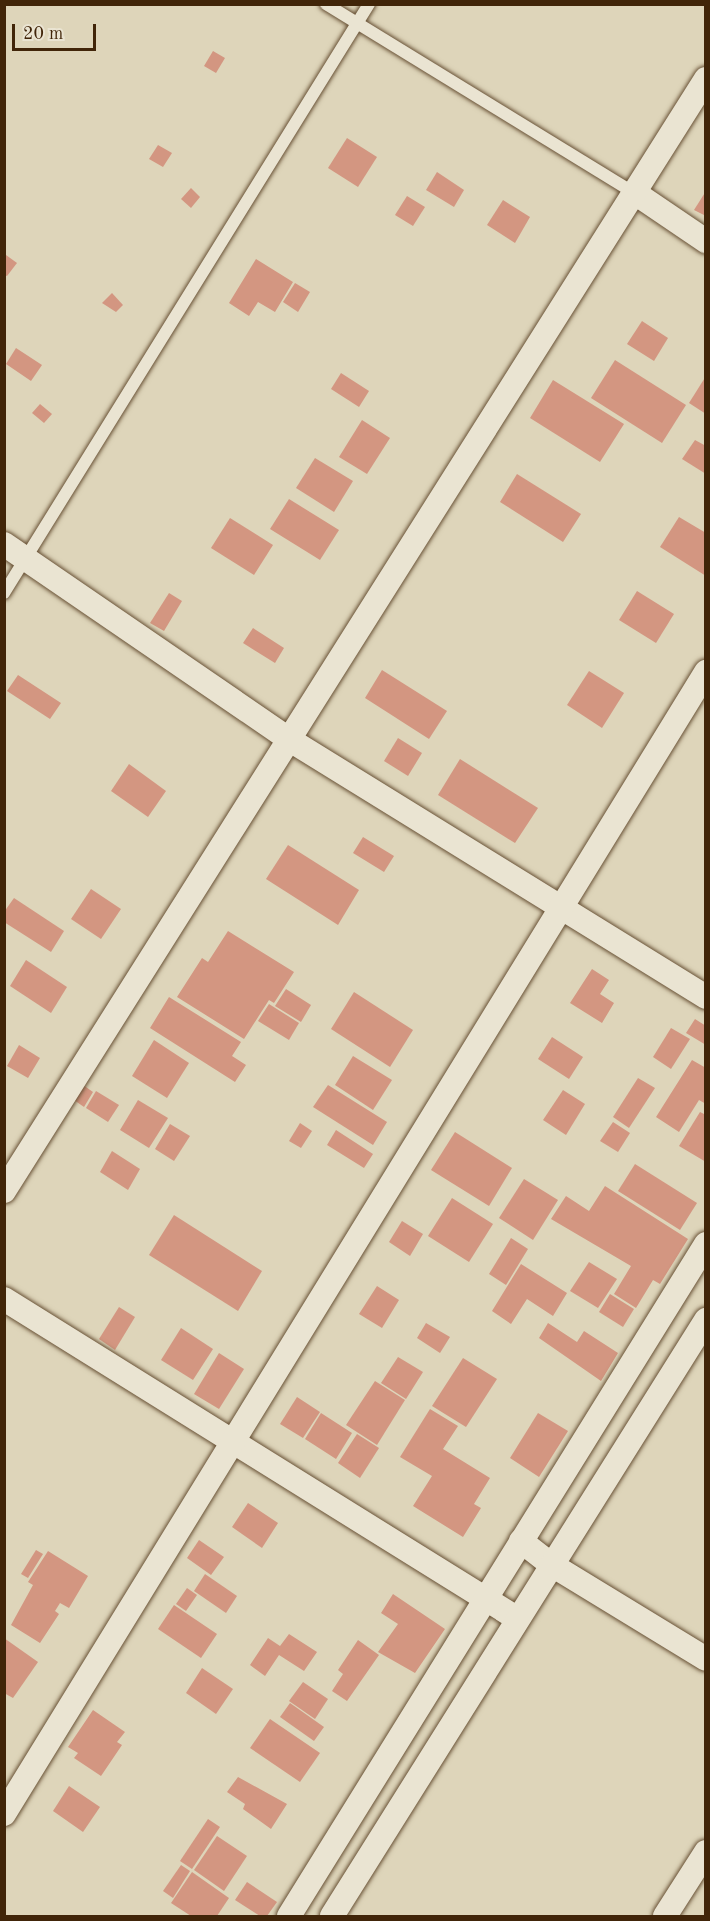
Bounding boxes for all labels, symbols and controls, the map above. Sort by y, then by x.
scale bar [15,12,99,50]
text: 20 m [23,25,63,43]

